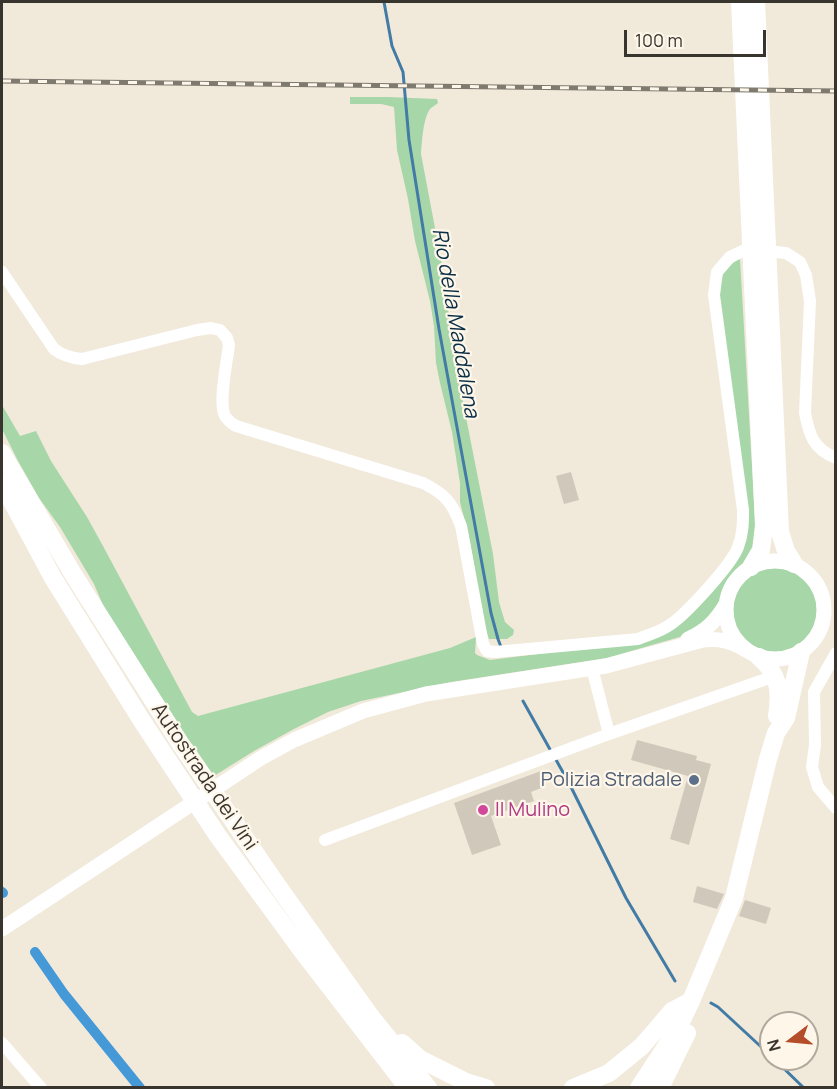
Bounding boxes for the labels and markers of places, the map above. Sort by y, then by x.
place label: Polizia Stradale [541,768,682,792]
marker: Polizia Stradale [687,773,701,787]
place label: Il Mulino [495,798,570,822]
marker: Il Mulino [476,803,490,817]

